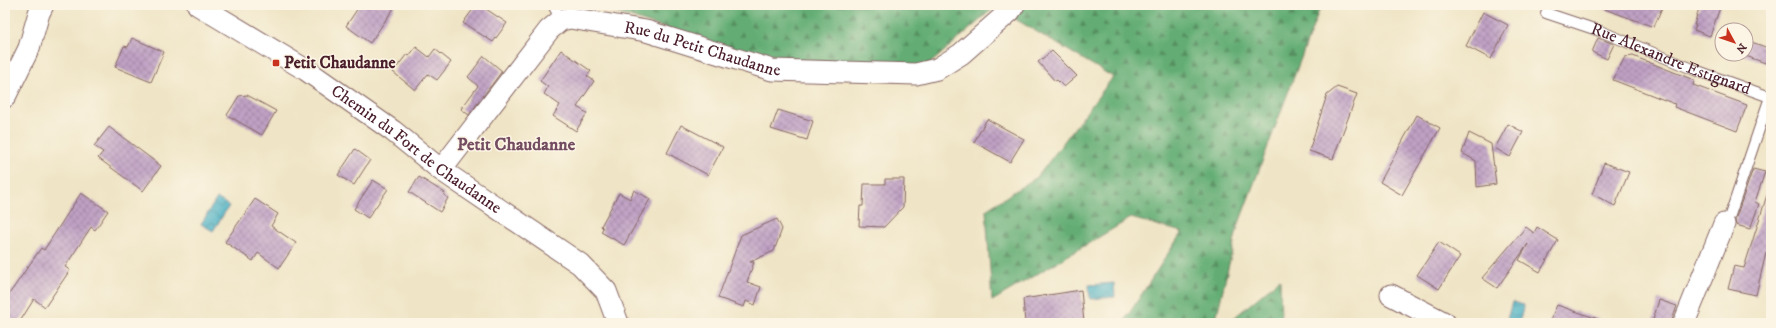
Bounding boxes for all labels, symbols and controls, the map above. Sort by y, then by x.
street label: Rue du Petit Chaudanne [623,16,781,81]
street label: Rue Alexandre Estignard [1588,18,1754,100]
north arrow [1714,22,1754,62]
text: N [1733,40,1749,56]
place label: Petit Chaudanne [284,52,396,74]
marker: Petit Chaudanne [271,58,281,68]
street label: Chemin du Fort de Chaudanne [327,80,506,219]
district label: Petit Chaudanne [457,134,576,156]

